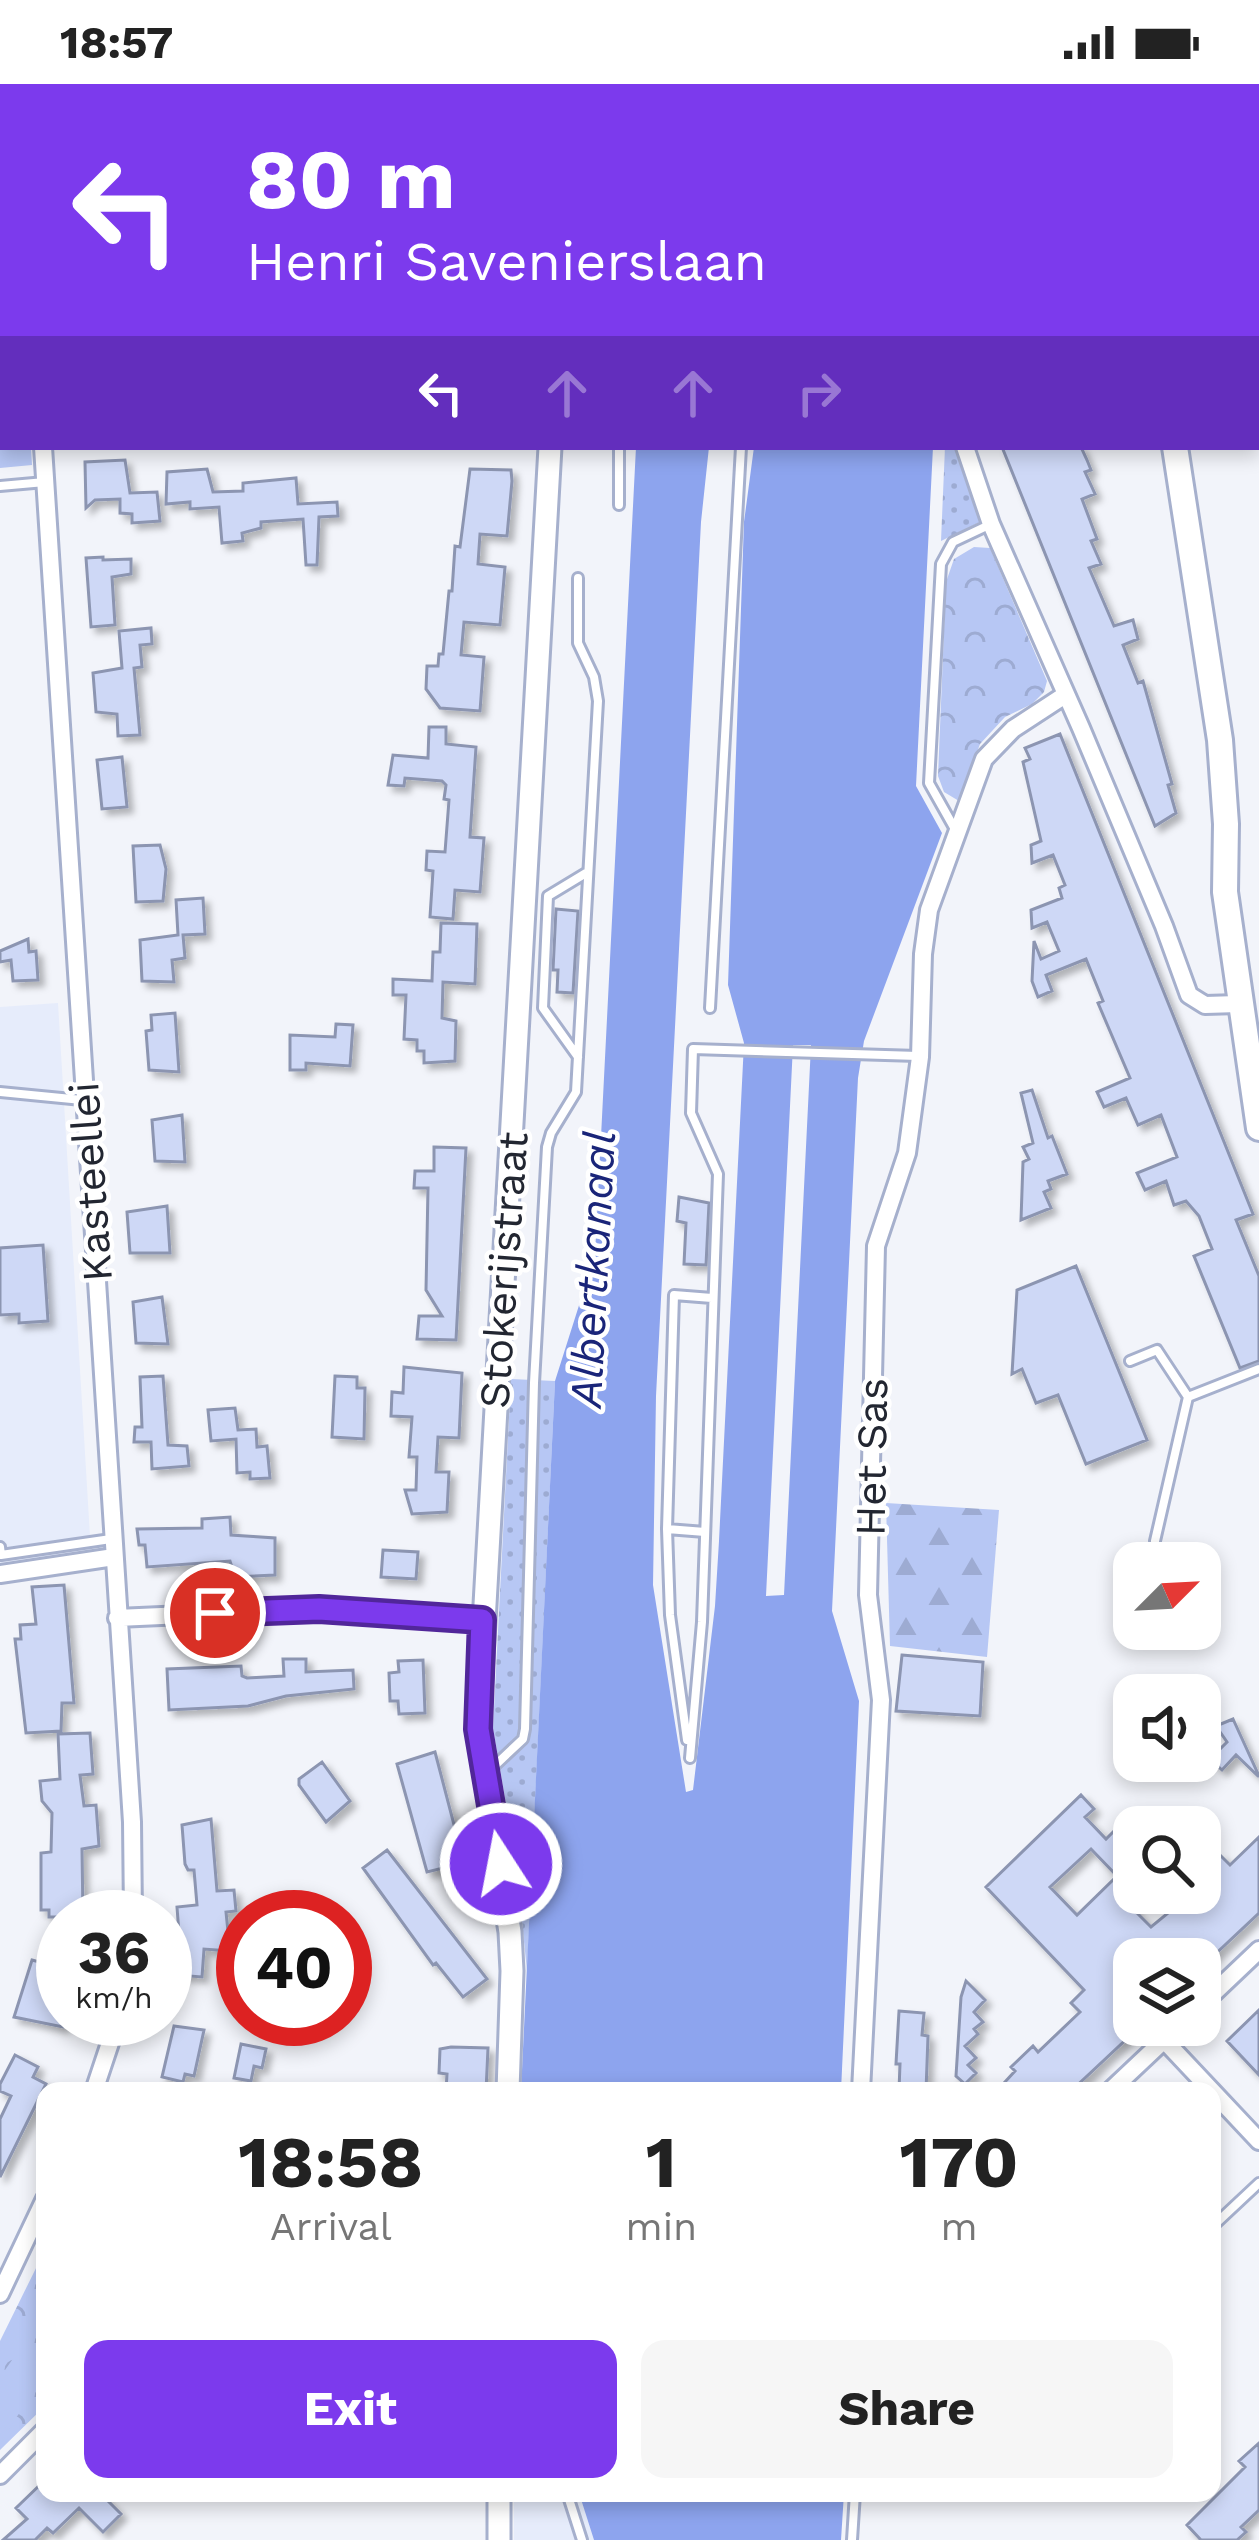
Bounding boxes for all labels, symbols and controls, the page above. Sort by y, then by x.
text: 18:57 [60,16,173,69]
text: 80 m [246,130,456,228]
icon: left [48,132,204,288]
text: Henri Savenierslaan [246,230,767,293]
icon: left [408,360,474,426]
icon: ahead [534,360,600,426]
icon: ahead [660,360,726,426]
icon: right [786,360,852,426]
street label: Kasteellei [59,1080,122,1283]
water label: Albertkanaal [559,1129,626,1411]
street label: Stokerijstraat [469,1130,538,1410]
street label: Het Sas [846,1377,897,1537]
north arrow [1113,1542,1221,1650]
map controls [1113,1542,1221,2046]
pin [164,1562,266,1664]
icon: arrive [182,1580,248,1646]
button: sound [1113,1674,1221,1782]
position arrow [438,1801,564,1927]
button: search [1113,1806,1221,1914]
speed limit sign: 40 [216,1890,372,2046]
text: 36 [78,1917,150,1988]
button: layers [1113,1938,1221,2046]
text: km/h [75,1980,153,2015]
text: 18:58 [238,2120,423,2204]
text: 1 [646,2120,677,2204]
text: 170 [899,2120,1019,2204]
text: Arrival [270,2204,392,2249]
text: min [626,2204,697,2249]
text: m [941,2204,978,2249]
button: Exit [84,2340,617,2478]
button: Share [641,2340,1173,2478]

